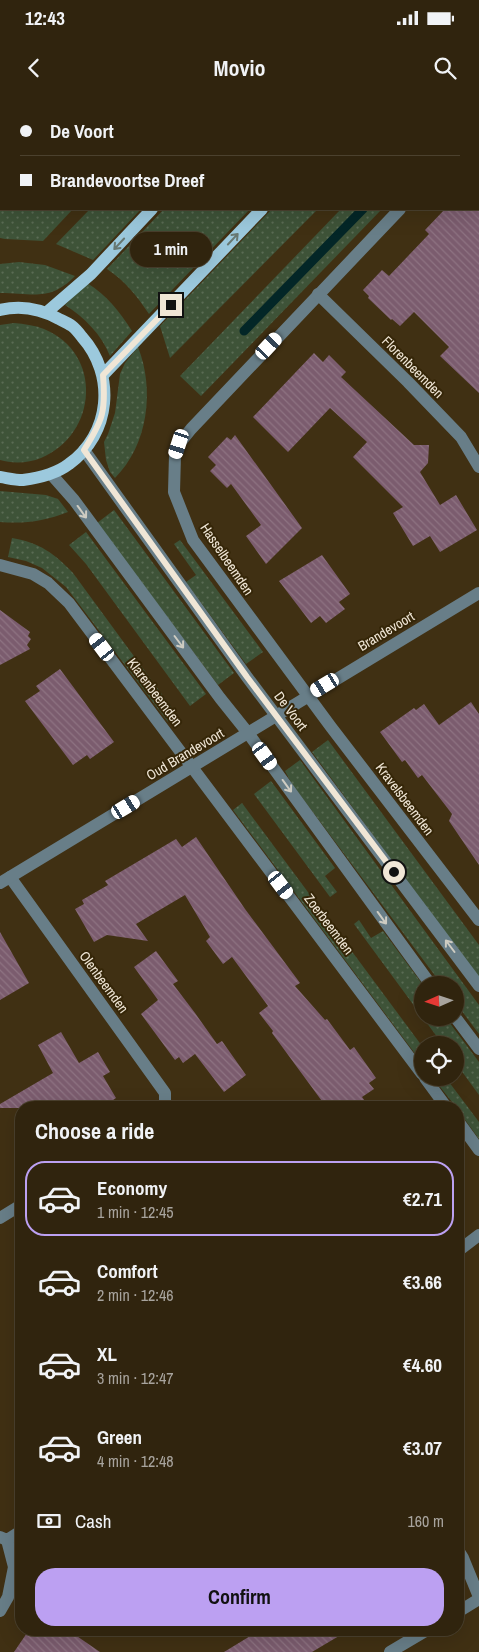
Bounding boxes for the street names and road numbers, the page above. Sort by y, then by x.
street label: Florenbeemden [378,332,448,402]
street label: Hasselbeemden [196,520,258,598]
street label: Brandevoort [355,607,417,655]
street label: Klarenbeemden [123,654,187,730]
street label: De Voort [270,688,312,734]
street label: Oud Brandevoort [143,724,227,784]
street label: Kravelsbeemden [372,759,438,839]
street label: Zoerbeemden [300,890,358,958]
street label: Olenbeemden [76,948,132,1016]

